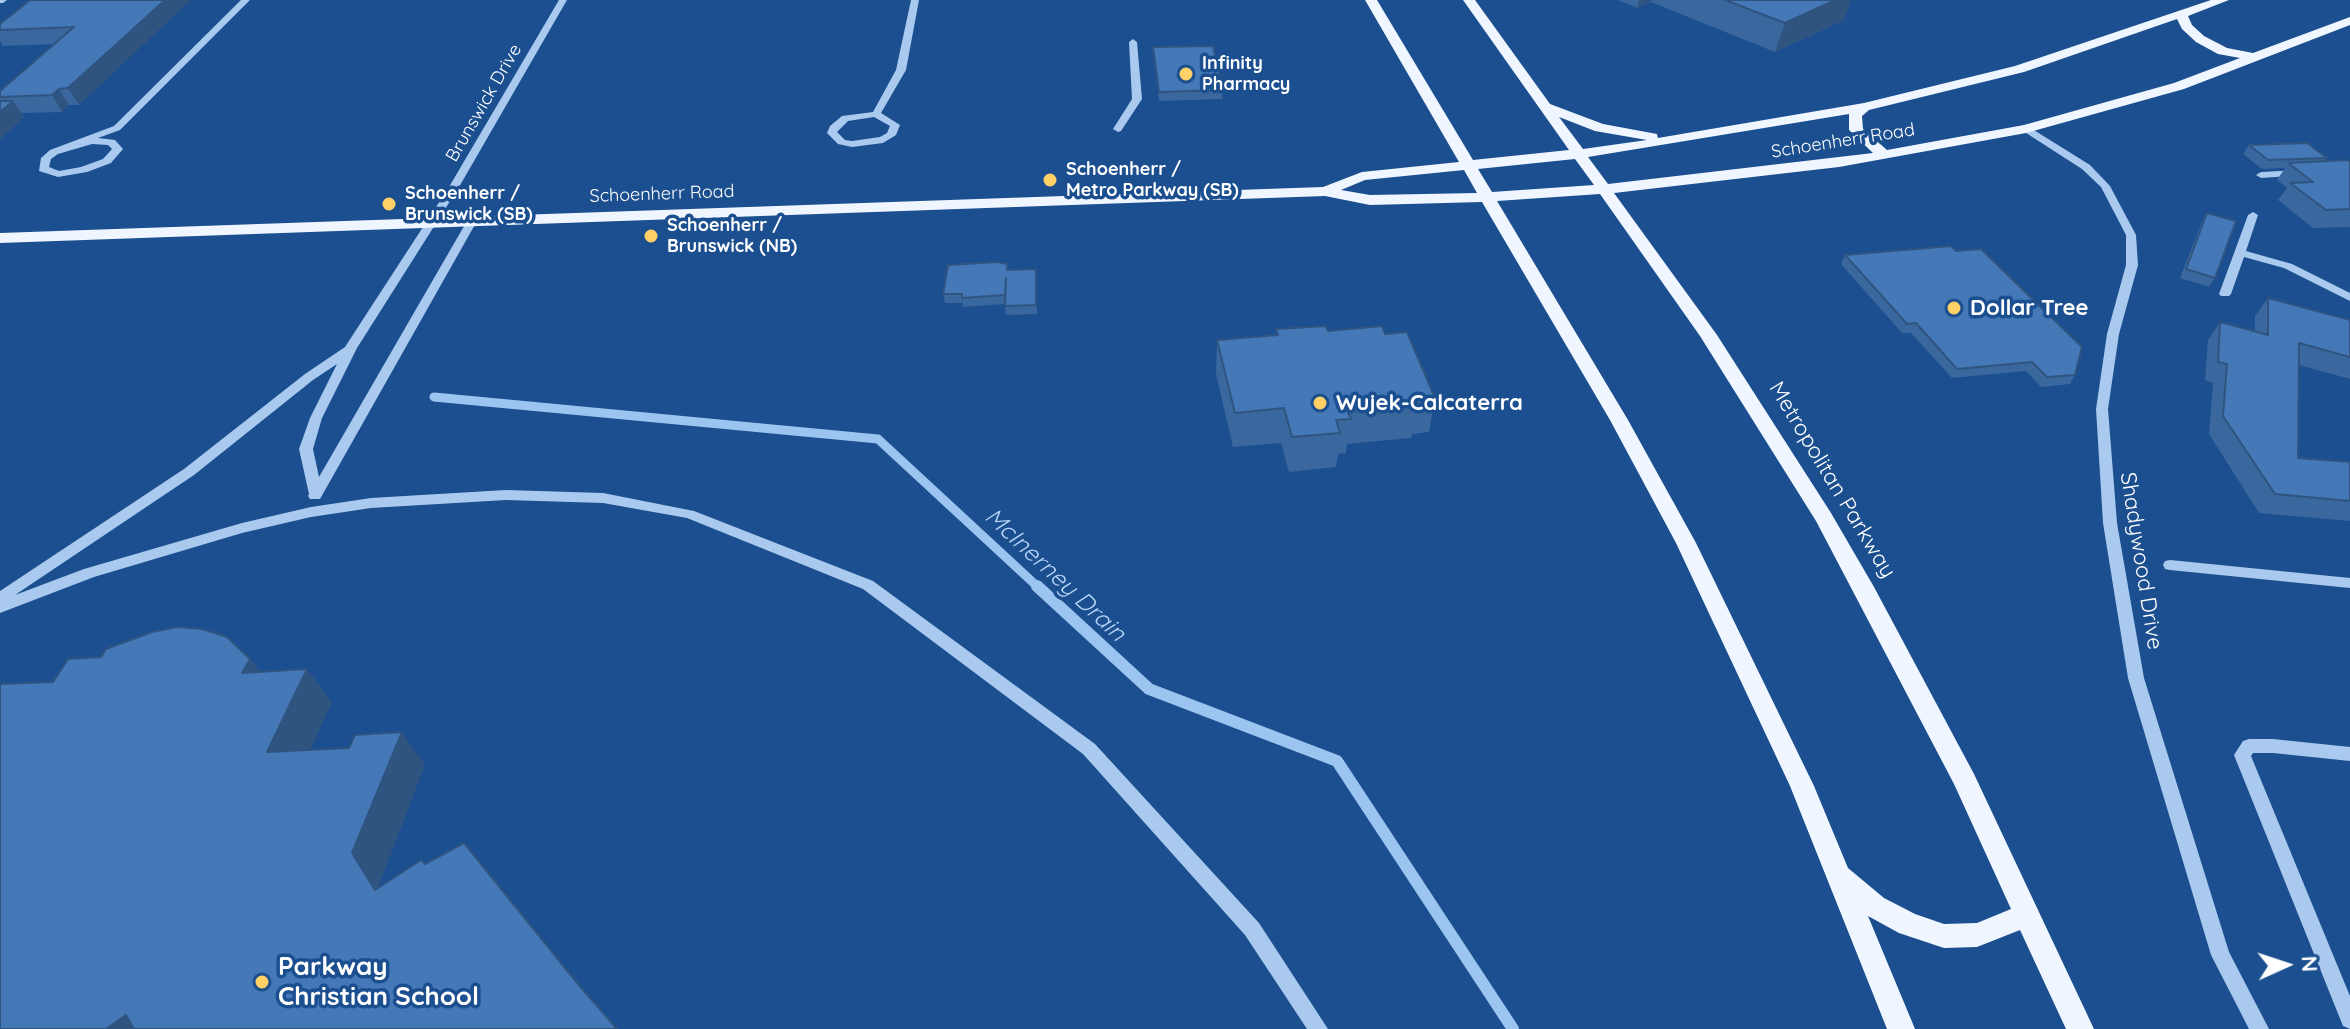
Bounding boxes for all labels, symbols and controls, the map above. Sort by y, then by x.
street label: Brunswick Drive [442,40,526,166]
place label: Infinity Pharmacy [1202,53,1290,96]
marker: Infinity Pharmacy [1177,65,1195,83]
street label: Schoenherr Road [1770,119,1916,163]
place label: Schoenherr / Metro Parkway (SB) [1066,159,1239,202]
marker: Schoenherr / Metro Parkway (SB) [1041,171,1059,189]
street label: Schoenherr Road [589,181,735,207]
place label: Schoenherr / Brunswick (SB) [405,183,533,226]
marker: Schoenherr / Brunswick (SB) [380,195,398,213]
place label: Schoenherr / Brunswick (NB) [667,215,797,258]
marker: Schoenherr / Brunswick (NB) [642,227,660,245]
place label: Dollar Tree [1970,295,2089,321]
marker: Dollar Tree [1945,299,1963,317]
street label: Metropolitan Parkway [1763,377,1901,583]
place label: Wujek-Calcaterra [1336,390,1523,416]
marker: Wujek-Calcaterra [1311,394,1329,412]
street label: Shadywood Drive [2114,470,2168,652]
water label: McInerney Drain [979,502,1131,648]
north arrow [2246,925,2326,1005]
place label: Parkway Christian School [278,951,479,1012]
text: N [2296,955,2324,973]
marker: Parkway Christian School [253,973,271,991]

